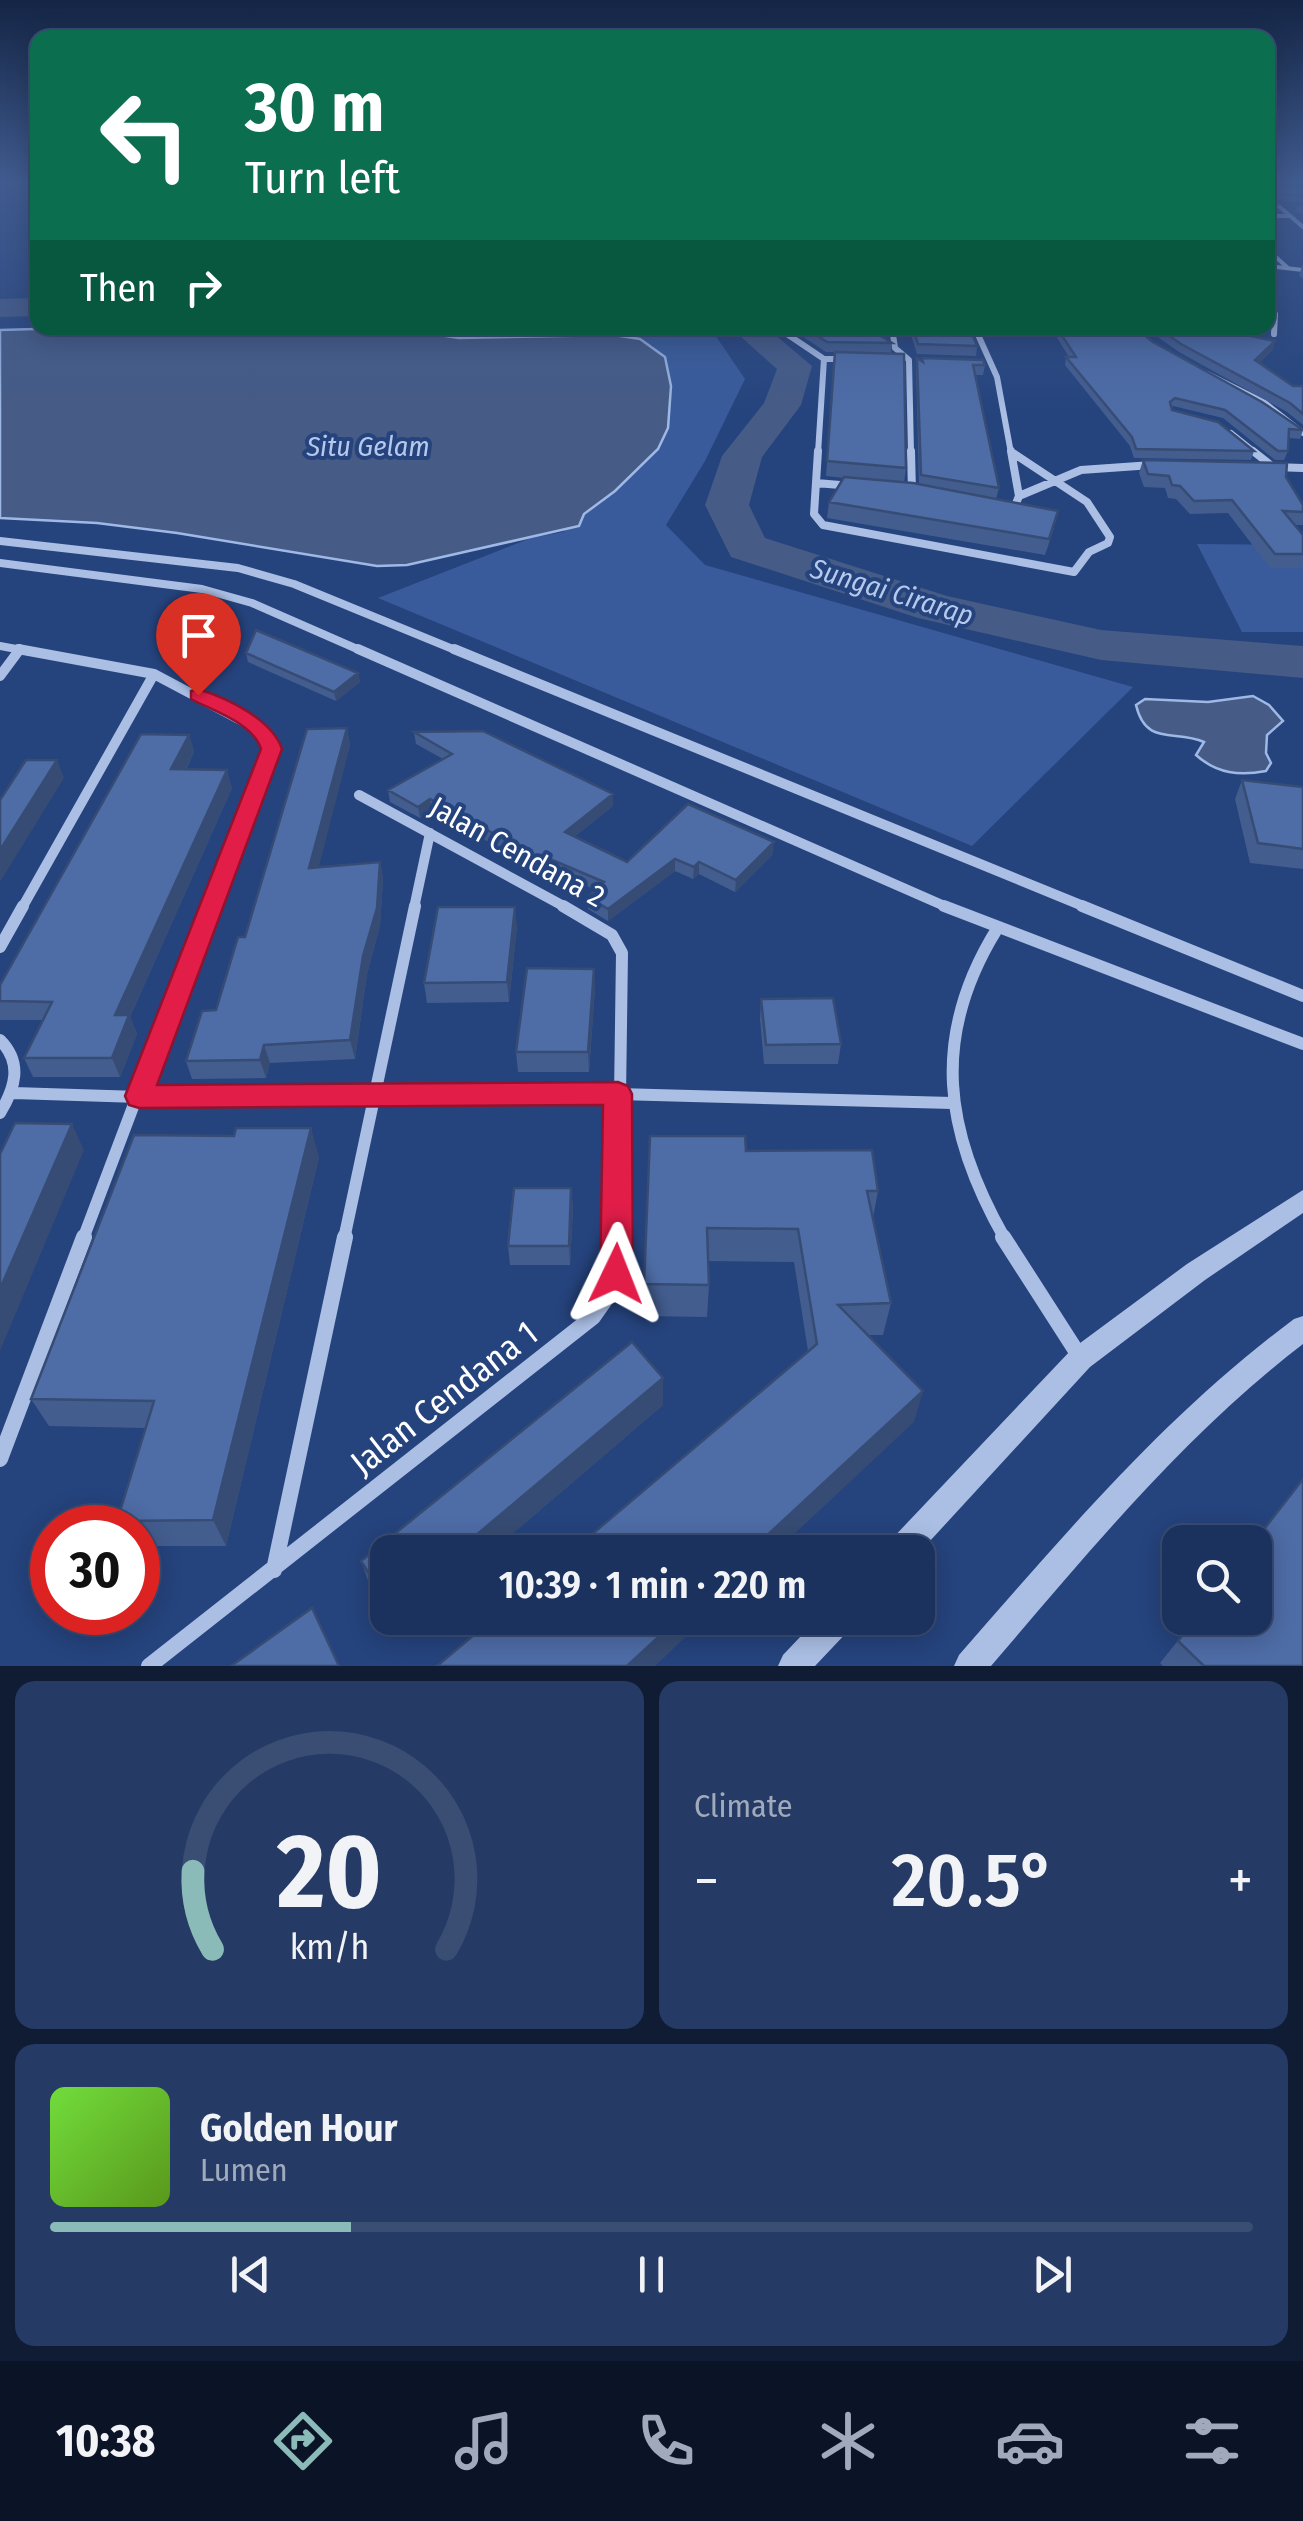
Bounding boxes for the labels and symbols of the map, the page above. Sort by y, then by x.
water label: Situ Gelam [305,430,430,463]
water label: Sungai Cirarap [806,551,977,632]
pin [156,593,241,696]
street label: Jalan Cendana 2 [423,789,611,915]
position arrow [564,1222,668,1326]
street label: Jalan Cendana 1 [342,1312,546,1484]
speed limit sign: 30 [30,1505,160,1635]

